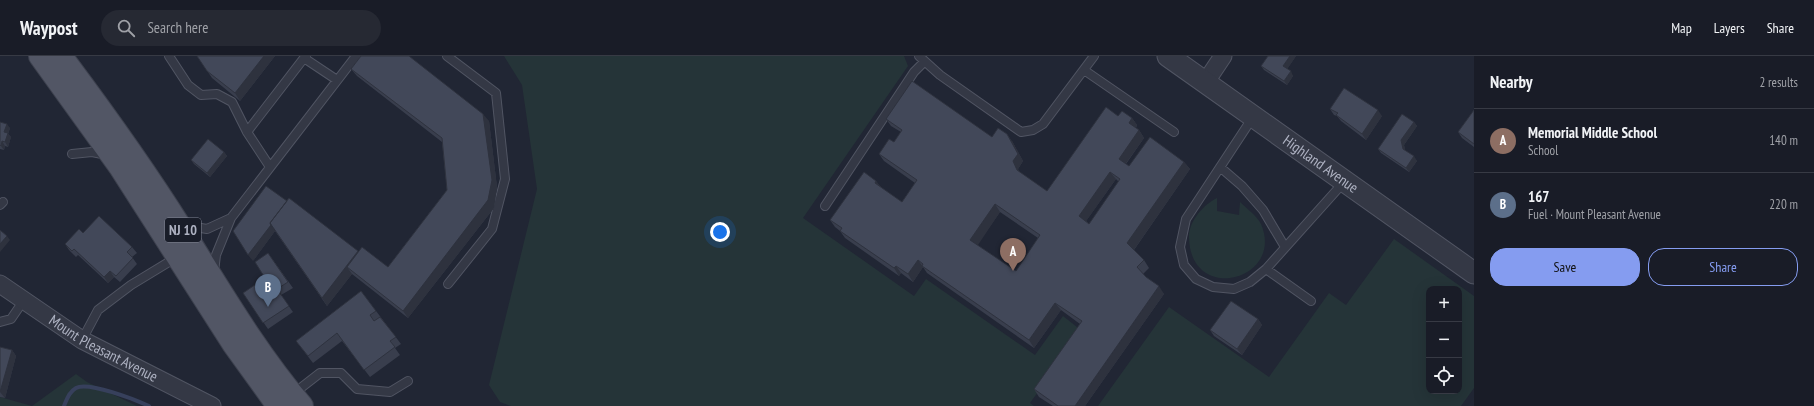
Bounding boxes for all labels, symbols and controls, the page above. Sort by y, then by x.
search box [101,10,381,46]
text: Waypost [20,16,77,40]
icon: search [115,17,137,39]
text: Search here [147,18,208,37]
text: Map [1671,19,1692,37]
text: Layers [1714,19,1745,37]
text: Share [1767,19,1794,37]
text: Nearby [1490,71,1533,93]
text: 2 results [1759,74,1798,91]
text: Memorial Middle School [1528,123,1657,142]
street label: Highland Avenue [1280,131,1362,197]
text: A [1500,132,1506,149]
text: 140 m [1769,132,1798,149]
text: School [1528,142,1558,159]
text: 167 [1528,187,1550,206]
text: B [1500,196,1506,213]
text: 220 m [1769,196,1798,213]
text: Fuel · Mount Pleasant Avenue [1528,206,1661,223]
road number: NJ 10 [165,218,201,242]
your location [710,222,730,242]
pin: A [1000,238,1026,271]
button: Save [1490,248,1640,286]
button: Share [1648,248,1798,286]
pin: B [255,274,281,307]
map controls [1426,286,1462,394]
button: + [1426,286,1462,322]
street label: Mount Pleasant Avenue [45,310,161,386]
button: − [1426,322,1462,358]
button: locate [1426,358,1462,394]

